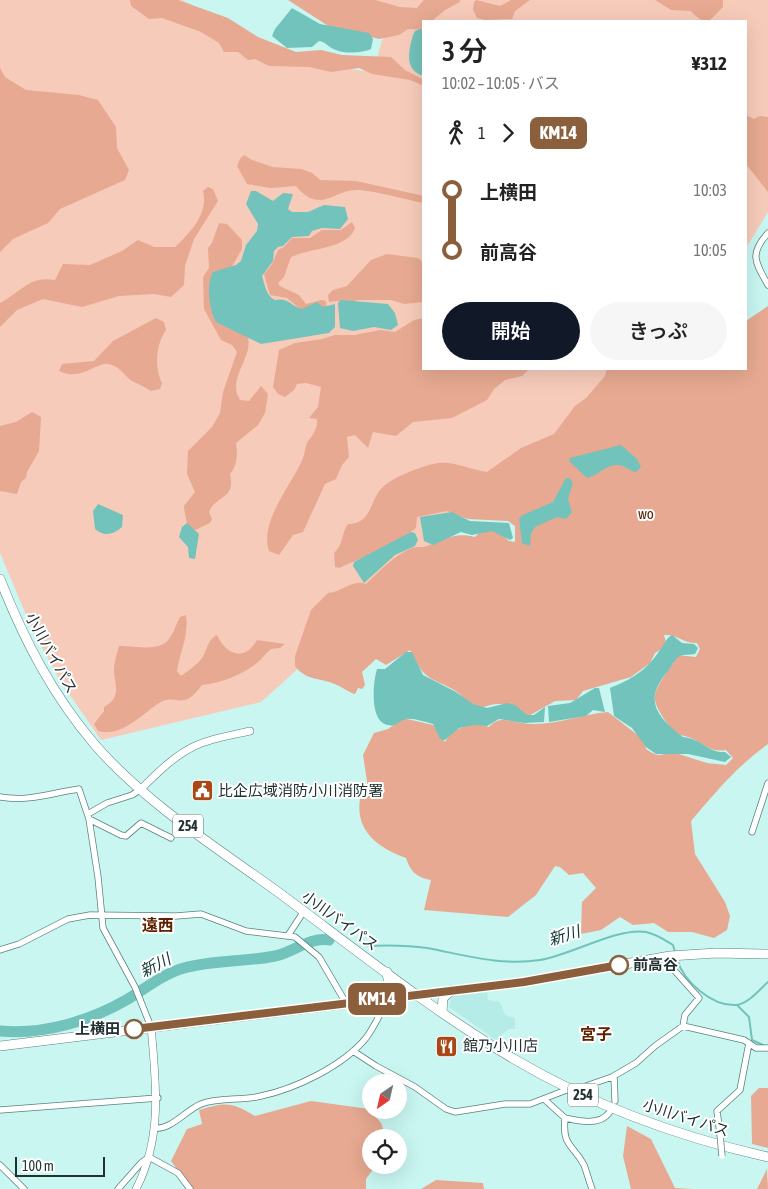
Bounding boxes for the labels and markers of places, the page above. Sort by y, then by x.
public building icon: 比企広域消防小川消防署 [190,779,214,803]
place label: 比企広域消防小川消防署 [218,782,383,799]
marker: 前高谷 [609,955,629,975]
place label: 前高谷 [633,956,678,973]
marker: 上横田 [124,1019,144,1039]
place label: 上横田 [75,1020,120,1037]
restaurant icon: 館乃小川店 [435,1034,459,1058]
place label: 館乃小川店 [463,1037,538,1054]

